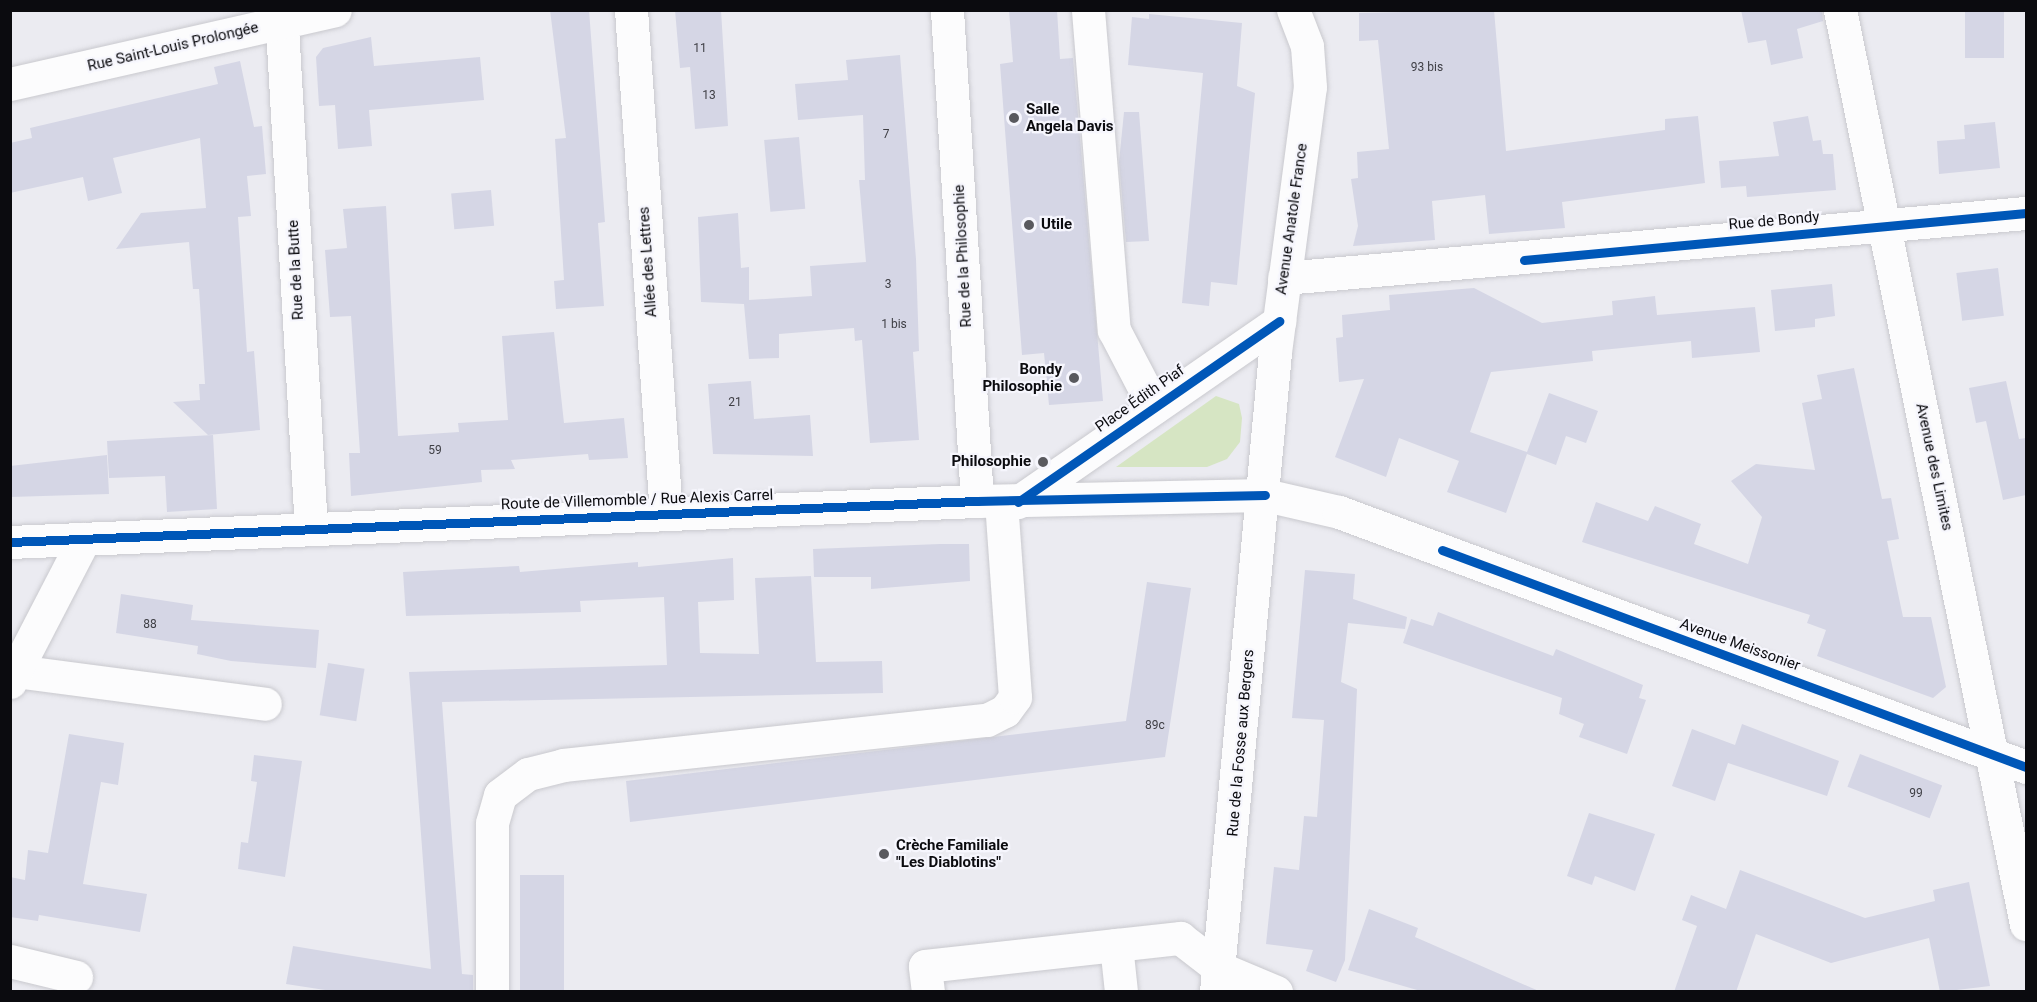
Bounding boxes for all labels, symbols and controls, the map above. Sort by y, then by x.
street label: Rue Saint-Louis Prolongée [86,19,260,75]
house number: 11 [693,42,707,56]
house number: 93 bis [1411,61,1443,75]
house number: 13 [702,89,716,103]
place label: Salle Angela Davis [1026,100,1114,135]
marker: Salle Angela Davis [1007,111,1021,125]
house number: 7 [883,128,889,142]
street label: Avenue Anatole France [1272,142,1312,296]
street label: Rue de la Philosophie [950,184,976,328]
street label: Allée des Lettres [635,206,661,318]
street label: Rue de Bondy [1728,208,1820,234]
place label: Utile [1041,216,1072,234]
marker: Utile [1022,218,1036,232]
street label: Rue de la Butte [284,219,308,321]
house number: 3 [885,278,891,292]
house number: 1 bis [881,318,907,332]
place label: Bondy Philosophie [982,360,1062,395]
street label: Place Édith Piaf [1092,362,1188,436]
marker: Bondy Philosophie [1067,371,1081,385]
house number: 21 [728,396,742,410]
street label: Avenue des Limites [1912,402,1956,532]
house number: 59 [428,444,442,458]
place label: Philosophie [951,453,1031,471]
marker: Philosophie [1036,455,1050,469]
street label: Route de Villemomble / Rue Alexis Carrel [501,486,773,514]
street label: Avenue Meissonier [1677,615,1803,675]
house number: 88 [143,618,157,632]
street label: Rue de la Fosse aux Bergers [1224,649,1258,837]
house number: 89c [1145,719,1165,733]
house number: 99 [1909,787,1923,801]
place label: Crèche Familiale "Les Diablotins" [896,836,1008,871]
marker: Crèche Familiale "Les Diablotins" [877,847,891,861]

